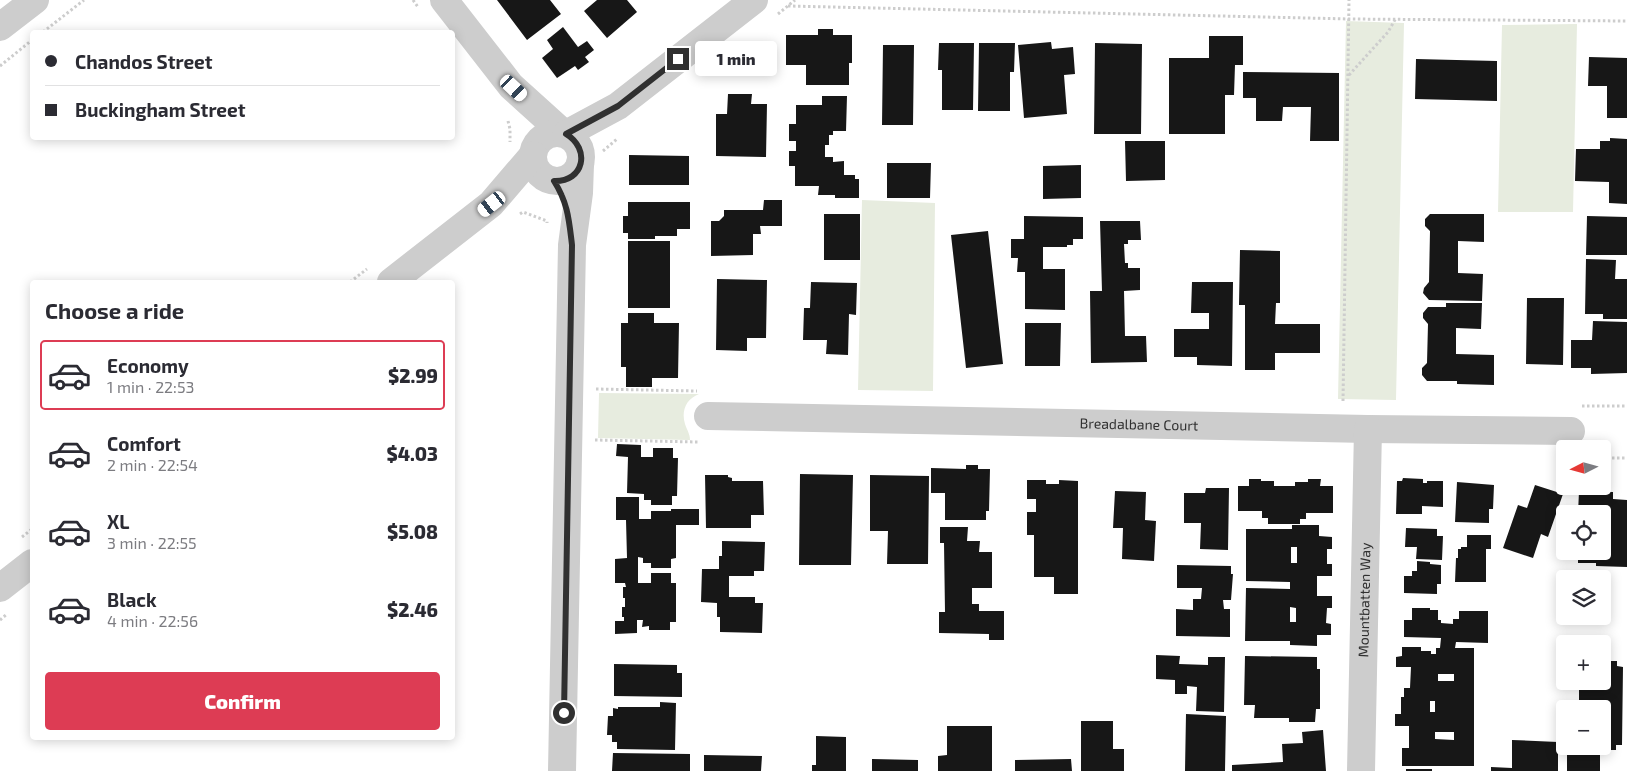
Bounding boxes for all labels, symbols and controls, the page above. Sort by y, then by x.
callout: 1 min [696,42,778,76]
route end [667,48,689,70]
text: 1 min [716,49,756,68]
text: Chandos Street [75,50,213,73]
car [497,72,530,104]
text: Buckingham Street [75,98,246,121]
car [475,189,508,219]
text: Choose a ride [45,297,184,323]
icon: car [47,353,92,398]
text: Economy [107,354,189,377]
text: $2.99 [388,364,438,387]
text: 1 min · 22:53 [107,377,194,396]
street label: Breadalbane Court [1079,414,1198,434]
icon: car [47,431,92,476]
text: Comfort [107,432,181,455]
north arrow [1556,440,1611,495]
map controls [1556,440,1611,755]
text: $4.03 [387,442,438,465]
text: 2 min · 22:54 [107,455,198,474]
button: locate [1556,505,1611,560]
icon: car [47,509,92,554]
text: XL [107,510,129,533]
text: $5.08 [387,520,438,543]
text: 3 min · 22:55 [107,533,197,552]
street label: Mountbatten Way [1354,542,1374,658]
button: layers [1556,570,1611,625]
icon: car [47,587,92,632]
text: Black [107,588,157,611]
text: $2.46 [387,598,438,621]
text: 4 min · 22:56 [107,611,198,630]
button: + [1556,635,1611,690]
button: Confirm [45,672,440,730]
button: − [1556,700,1611,755]
route start [553,702,575,724]

